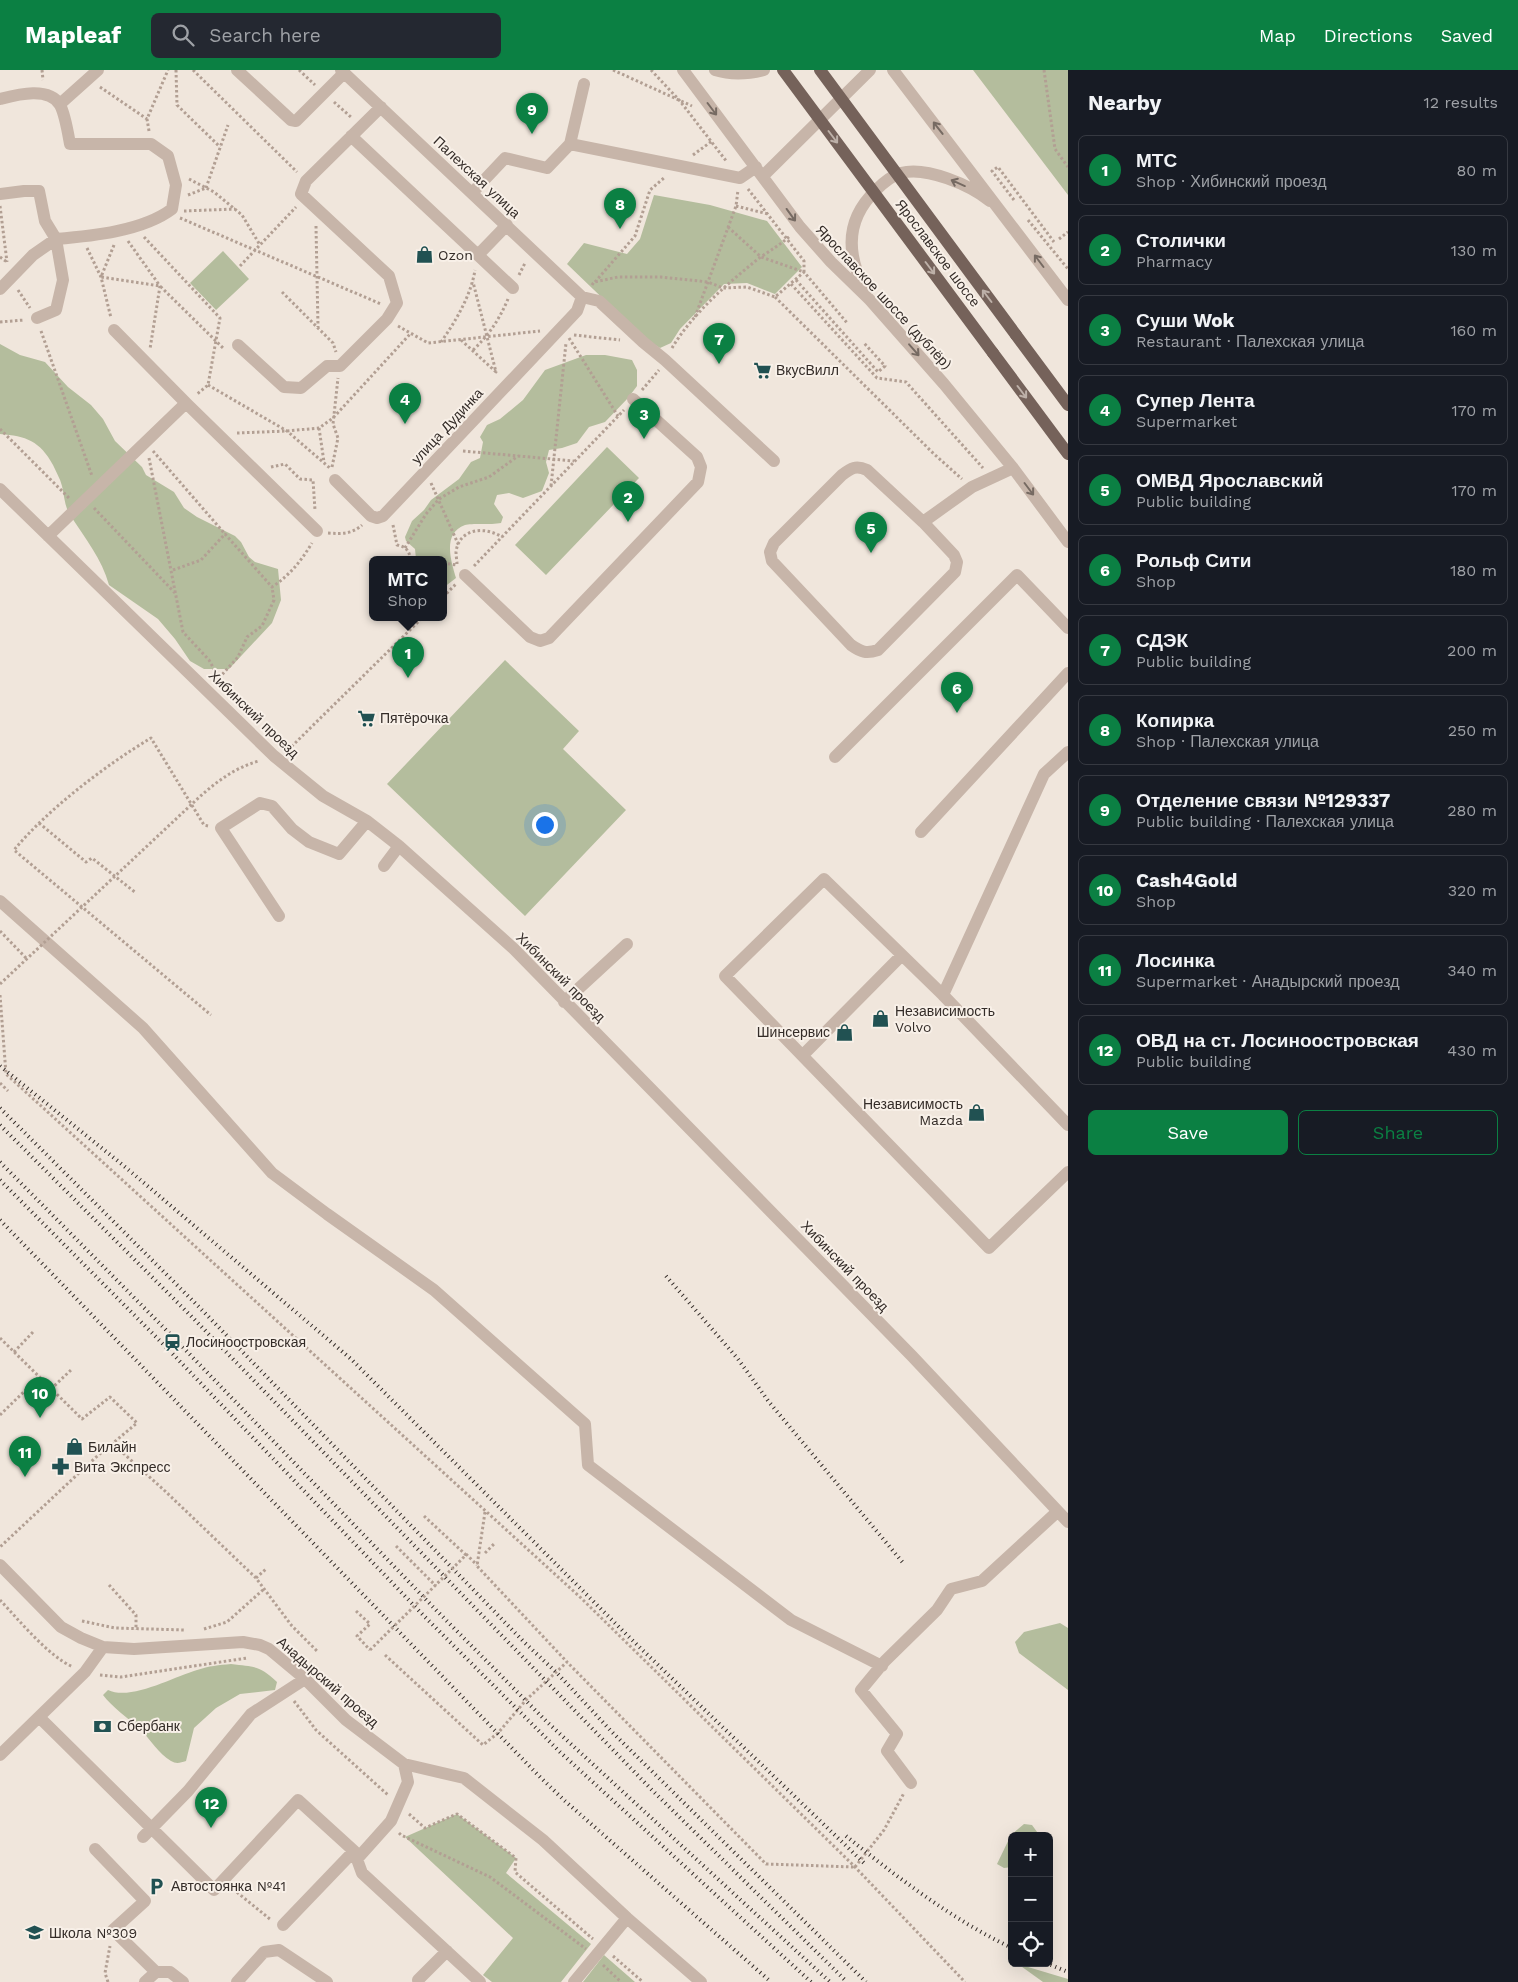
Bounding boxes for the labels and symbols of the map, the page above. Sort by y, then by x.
pin: 9 [516,93,548,134]
one-way arrow [707,102,717,116]
one-way arrow [933,121,943,135]
one-way arrow [828,130,838,144]
street label: Палехская улица [430,133,524,221]
one-way arrow [951,178,966,188]
pin: 8 [604,188,636,229]
street label: Ярославское шоссе [892,196,984,310]
one-way arrow [786,208,796,222]
street label: Ярославское шоссе (дублёр) [813,222,955,373]
shop icon: Ozon [414,245,434,265]
place label: Ozon [438,247,473,263]
one-way arrow [1034,254,1044,268]
one-way arrow [925,261,935,275]
one-way arrow [982,290,993,303]
pin: 7 [703,323,735,364]
one-way arrow [908,343,919,356]
supermarket icon: ВкусВилл [752,360,772,380]
place label: ВкусВилл [776,362,839,378]
pin: 4 [389,383,421,424]
street label: улица Дудинка [408,385,486,467]
one-way arrow [1017,385,1027,399]
pin: 3 [628,398,660,439]
pin: 2 [612,481,644,522]
one-way arrow [1023,482,1034,495]
pin: 5 [855,512,887,553]
pin: 1 [392,637,424,678]
street label: Хибинский проезд [206,667,302,761]
pin: 6 [941,672,973,713]
supermarket icon: Пятёрочка [356,708,376,728]
place label: Пятёрочка [380,710,449,726]
your location [532,812,558,838]
street label: Хибинский проезд [513,929,609,1025]
place label: Независимость Volvo [895,1003,995,1035]
shop icon: Независимость Volvo [871,1009,891,1029]
shop icon: Шинсервис [834,1022,854,1042]
place label: Шинсервис [757,1024,830,1040]
place label: Независимость Mazda [863,1096,963,1128]
shop icon: Независимость Mazda [967,1102,987,1122]
street label: Хибинский проезд [798,1218,892,1314]
station icon: Лосиноостровская [162,1332,182,1352]
place label: Лосиноостровская [186,1334,306,1350]
pin: 10 [24,1377,56,1418]
pin: 11 [9,1436,41,1477]
shop icon: Билайн [64,1437,84,1457]
place label: Билайн [88,1439,137,1455]
pharmacy icon: Вита Экспресс [50,1457,70,1477]
place label: Вита Экспресс [74,1459,170,1475]
street label: Анадырский проезд [274,1634,382,1730]
bank icon: Сбербанк [93,1716,113,1736]
place label: Сбербанк [117,1718,181,1734]
pin: 12 [195,1787,227,1828]
parking icon: Автостоянка №41 [147,1876,167,1896]
place label: Автостоянка №41 [171,1878,286,1894]
school or university icon: Школа №309 [25,1923,45,1943]
place label: Школа №309 [49,1925,137,1941]

